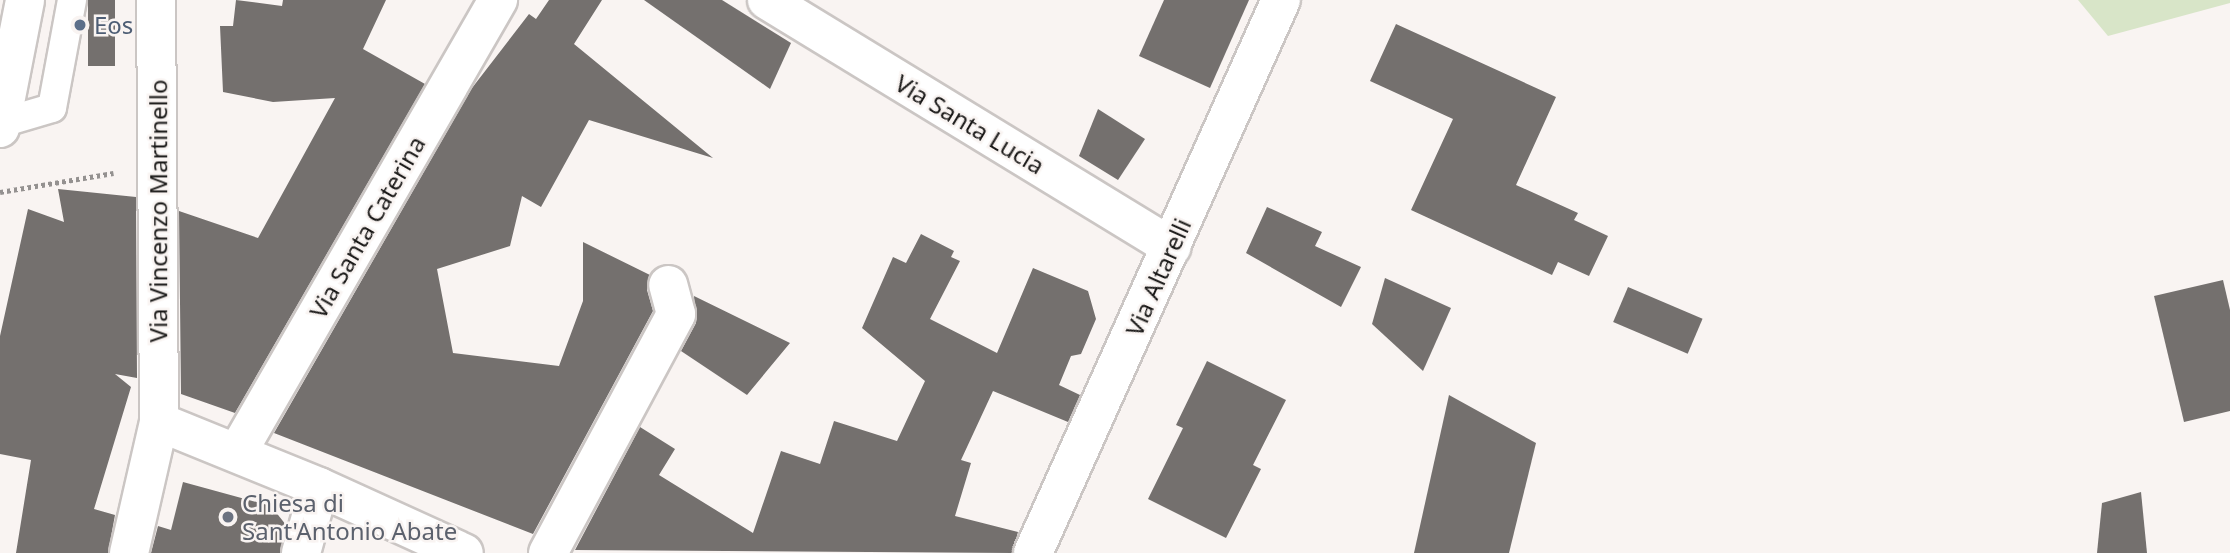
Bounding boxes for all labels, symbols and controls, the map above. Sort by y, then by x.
place label: Eos [94,11,133,39]
marker: Eos [72,17,88,33]
street label: Via Santa Lucia [890,68,1050,180]
street label: Via Vincenzo Martinello [144,80,172,342]
street label: Via Santa Caterina [303,131,431,323]
street label: Via Altarelli [1119,214,1197,340]
place label: Chiesa di Sant'Antonio Abate [242,489,457,545]
marker: Chiesa di Sant'Antonio Abate [220,509,236,525]

